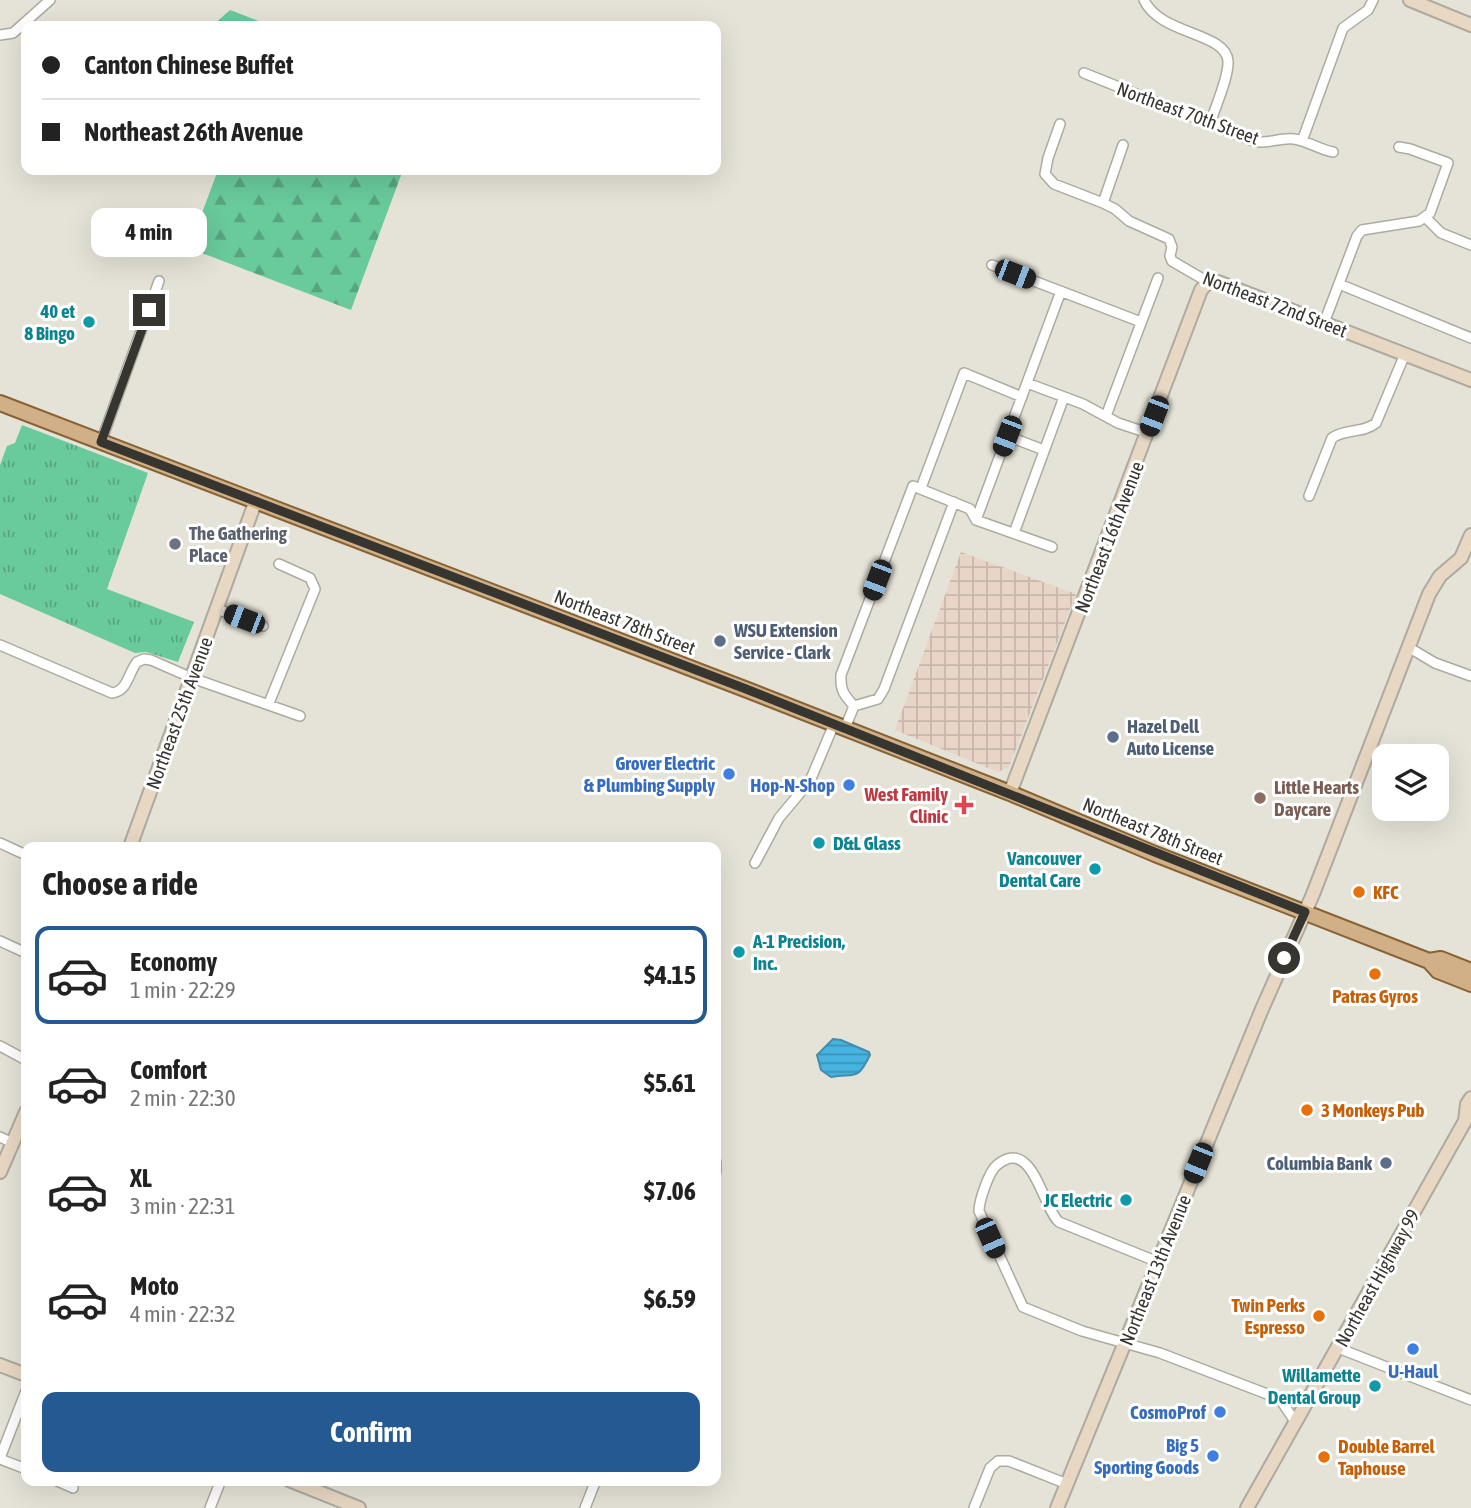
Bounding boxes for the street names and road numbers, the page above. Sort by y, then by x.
street label: Northeast 70th Street [1114,77,1262,149]
street label: Northeast 72nd Street [1200,266,1350,342]
street label: Northeast 16th Avenue [1070,458,1148,616]
street label: Northeast 78th Street [551,585,699,659]
street label: Northeast 25th Avenue [141,634,217,792]
street label: Northeast 78th Street [1080,793,1226,869]
street label: Northeast 13th Avenue [1115,1192,1195,1348]
street label: Northeast Highway 99 [1330,1205,1424,1350]

